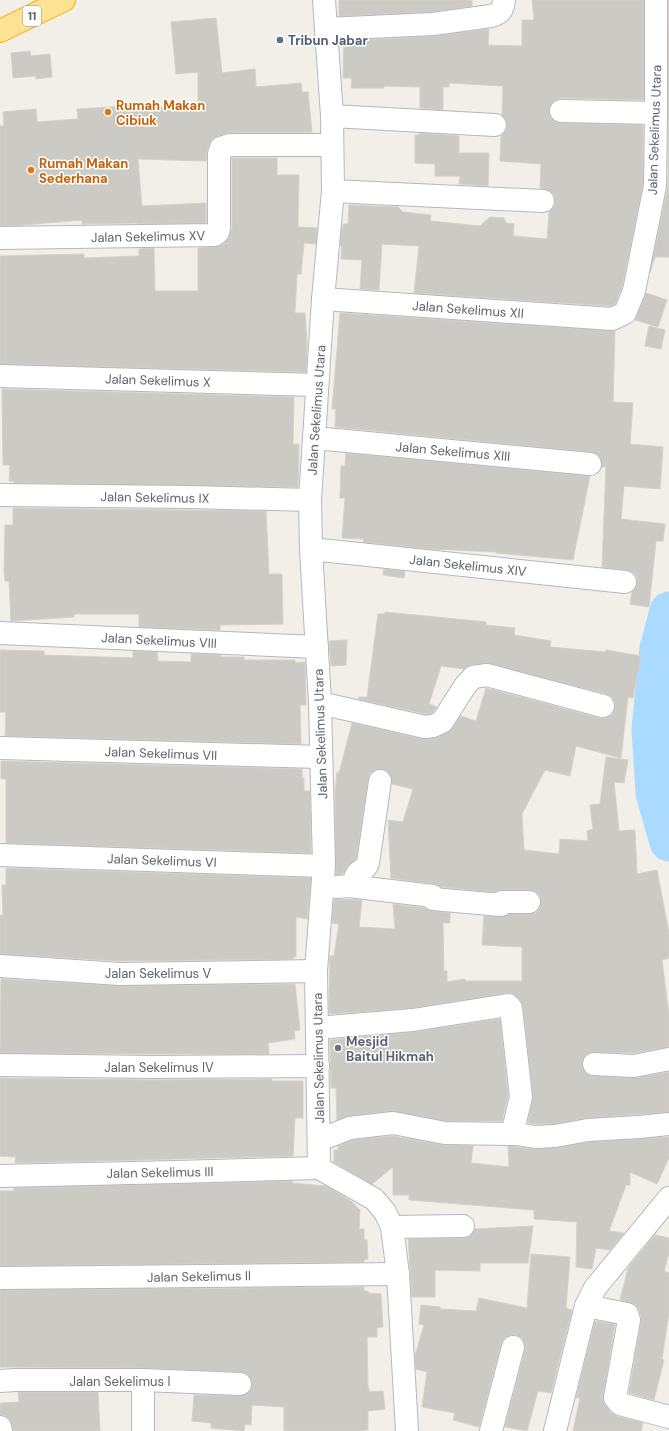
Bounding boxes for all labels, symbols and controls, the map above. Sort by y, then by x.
road number: 11 [23,6,41,26]
place label: Tribun Jabar [288,32,368,49]
marker: Tribun Jabar [275,35,285,45]
street label: Jalan Sekelimus Utara [644,65,665,196]
place label: Rumah Makan Cibiuk [116,97,205,129]
marker: Rumah Makan Cibiuk [103,107,113,117]
place label: Rumah Makan Sederhana [39,155,128,187]
marker: Rumah Makan Sederhana [26,165,36,175]
street label: Jalan Sekelimus XV [91,227,206,246]
street label: Jalan Sekelimus XII [412,297,524,322]
street label: Jalan Sekelimus Utara [303,344,330,476]
street label: Jalan Sekelimus X [105,370,211,391]
street label: Jalan Sekelimus XIII [395,438,511,465]
street label: Jalan Sekelimus IX [100,488,210,507]
street label: Jalan Sekelimus XIV [409,551,528,580]
street label: Jalan Sekelimus VIII [101,629,217,652]
street label: Jalan Sekelimus Utara [310,668,331,799]
street label: Jalan Sekelimus VII [104,743,218,764]
street label: Jalan Sekelimus VI [107,850,217,871]
street label: Jalan Sekelimus V [105,965,212,982]
street label: Jalan Sekelimus Utara [309,993,328,1123]
place label: Mesjid Baitul Hikmah [346,1033,434,1065]
marker: Mesjid Baitul Hikmah [333,1043,343,1053]
street label: Jalan Sekelimus IV [104,1059,214,1076]
street label: Jalan Sekelimus III [106,1163,214,1182]
street label: Jalan Sekelimus II [147,1267,251,1286]
street label: Jalan Sekelimus I [70,1373,170,1390]

